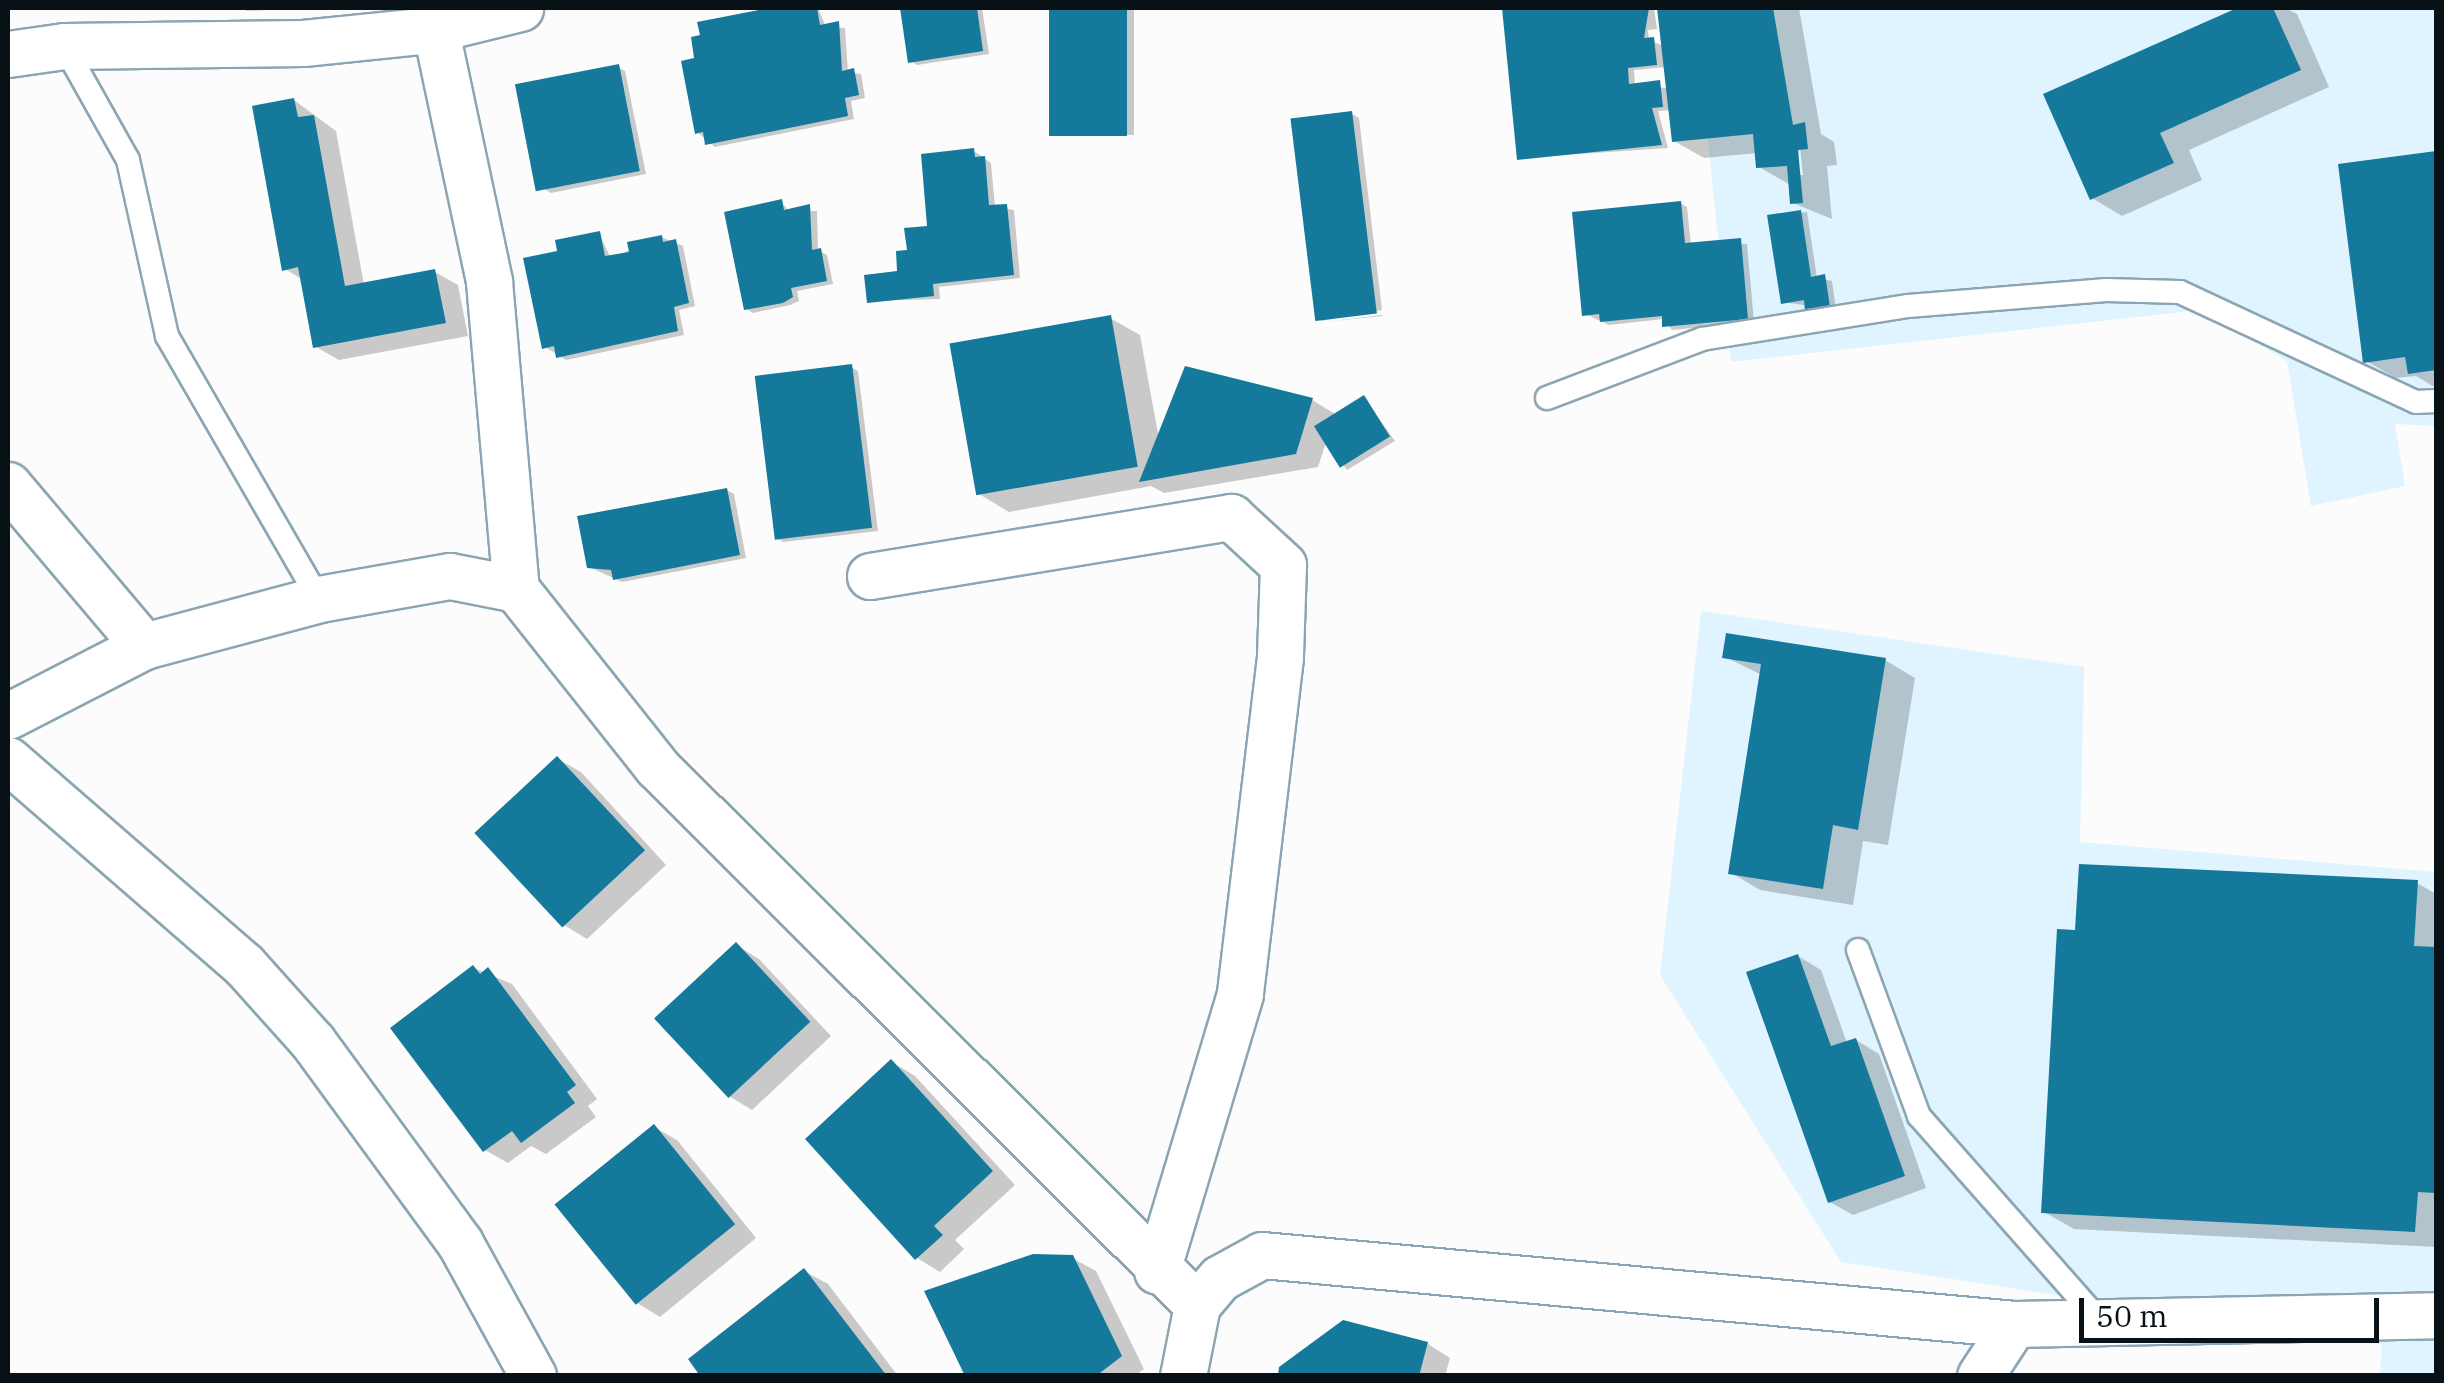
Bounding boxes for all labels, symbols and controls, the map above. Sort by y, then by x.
scale bar [2084,1278,2384,1340]
text: 50 m [2096,1296,2168,1335]

